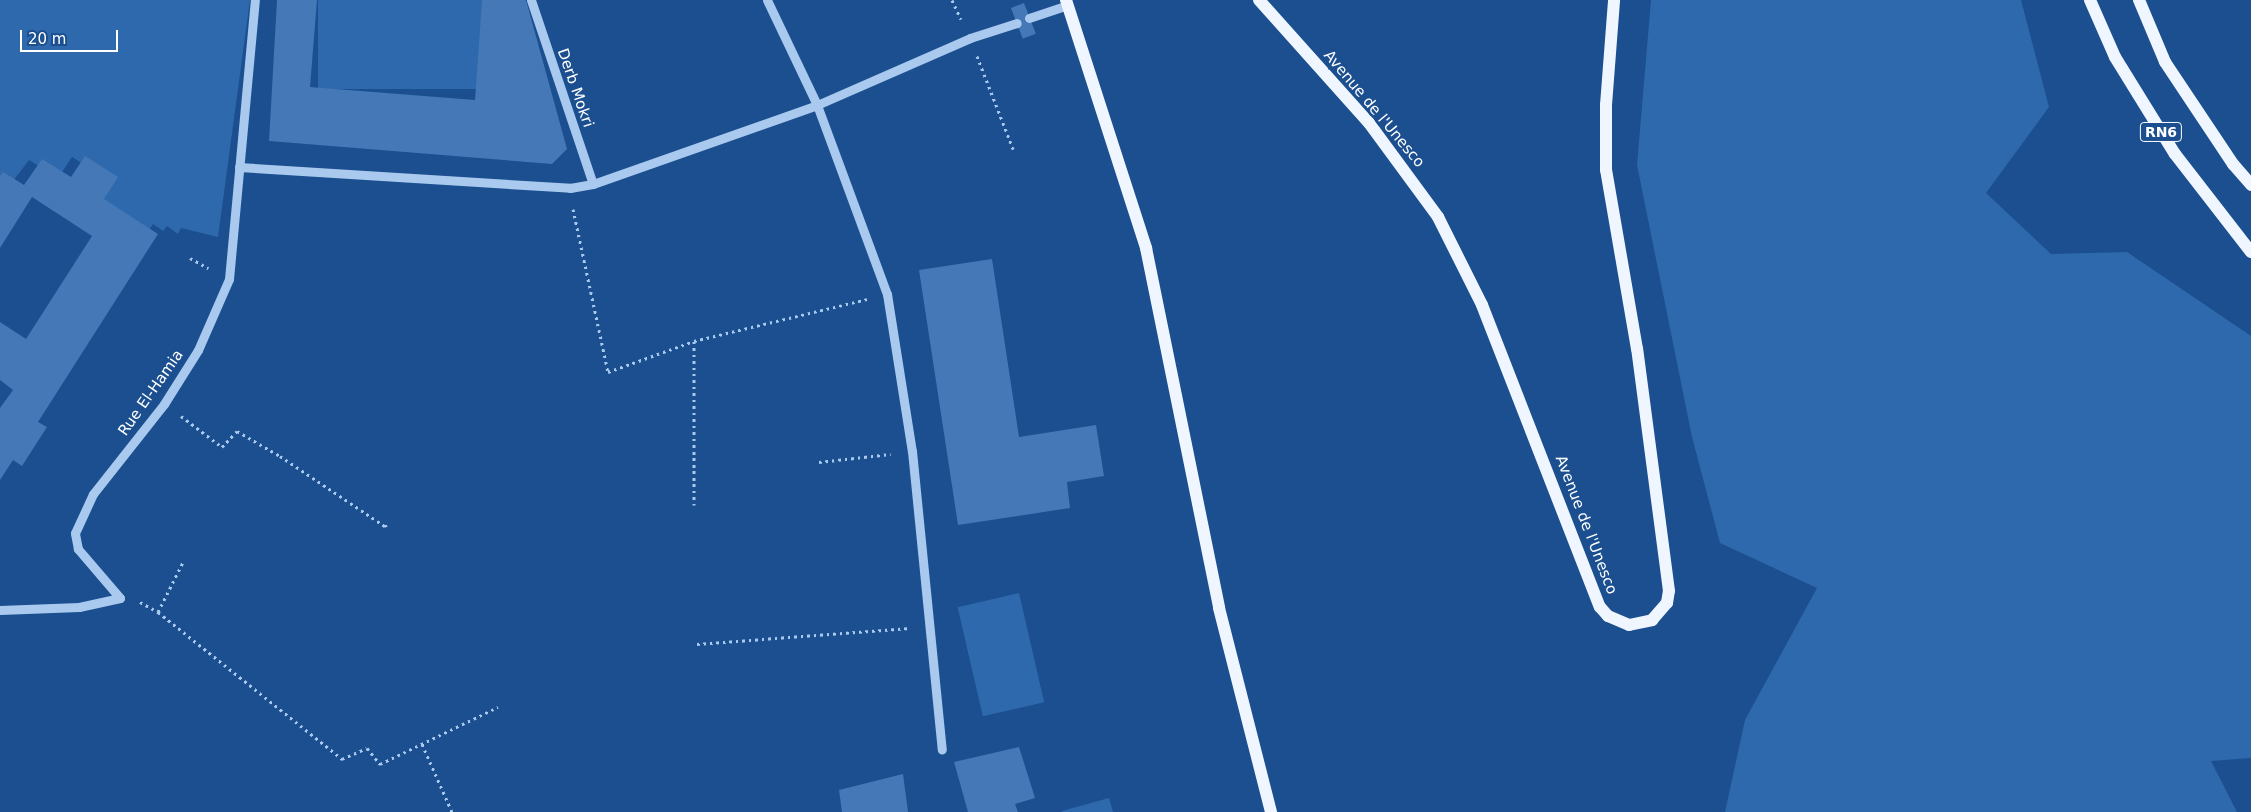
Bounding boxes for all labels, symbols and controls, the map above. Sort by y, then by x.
scale bar [22,20,120,52]
text: 20 m [28,30,66,48]
street label: Derb Mokri [553,46,597,130]
street label: Avenue de l'Unesco [1320,47,1428,171]
road number: RN6 [2140,120,2182,144]
street label: Rue El-Hamia [115,347,187,439]
street label: Avenue de l'Unesco [1551,453,1621,597]

